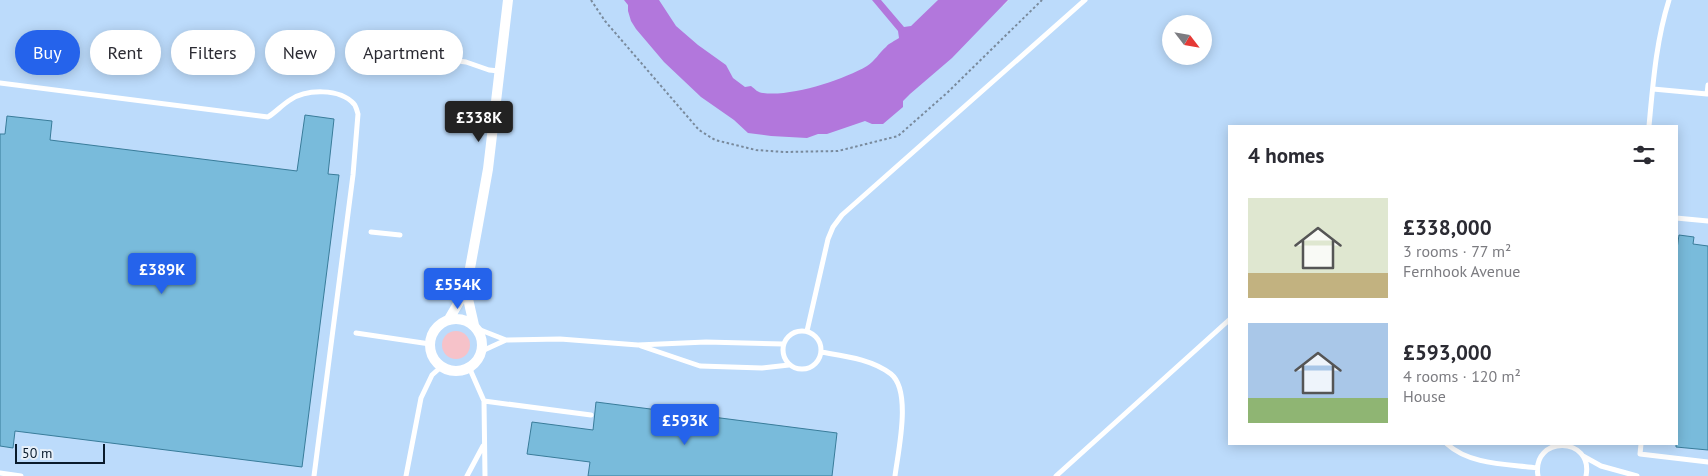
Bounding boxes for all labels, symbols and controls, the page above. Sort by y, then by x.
north arrow [1162,15,1212,65]
map controls [1162,15,1212,65]
chip: Buy [15,30,80,75]
chip: Rent [90,30,161,75]
chip: Filters [171,30,255,75]
chip: New [265,30,335,75]
chip: Apartment [345,30,463,75]
pin: £338K [444,100,514,143]
text: £338K [456,107,502,127]
icon: filters [1630,141,1658,169]
text: 4 homes [1248,142,1324,169]
text: £338,000 [1403,214,1492,241]
icon: home [1288,218,1348,278]
text: 3 rooms · 77 m² [1403,241,1511,261]
pin: £389K [127,252,197,295]
text: £389K [139,259,185,279]
text: Fernhook Avenue [1403,261,1520,281]
pin: £554K [423,268,493,310]
text: £554K [435,274,481,294]
text: £593,000 [1403,339,1492,366]
icon: home [1288,343,1348,403]
text: 4 rooms · 120 m² [1403,366,1521,386]
text: House [1403,386,1446,406]
pin: £593K [650,404,720,446]
text: £593K [662,410,708,430]
scale bar [15,441,105,464]
text: 50 m [22,444,52,462]

